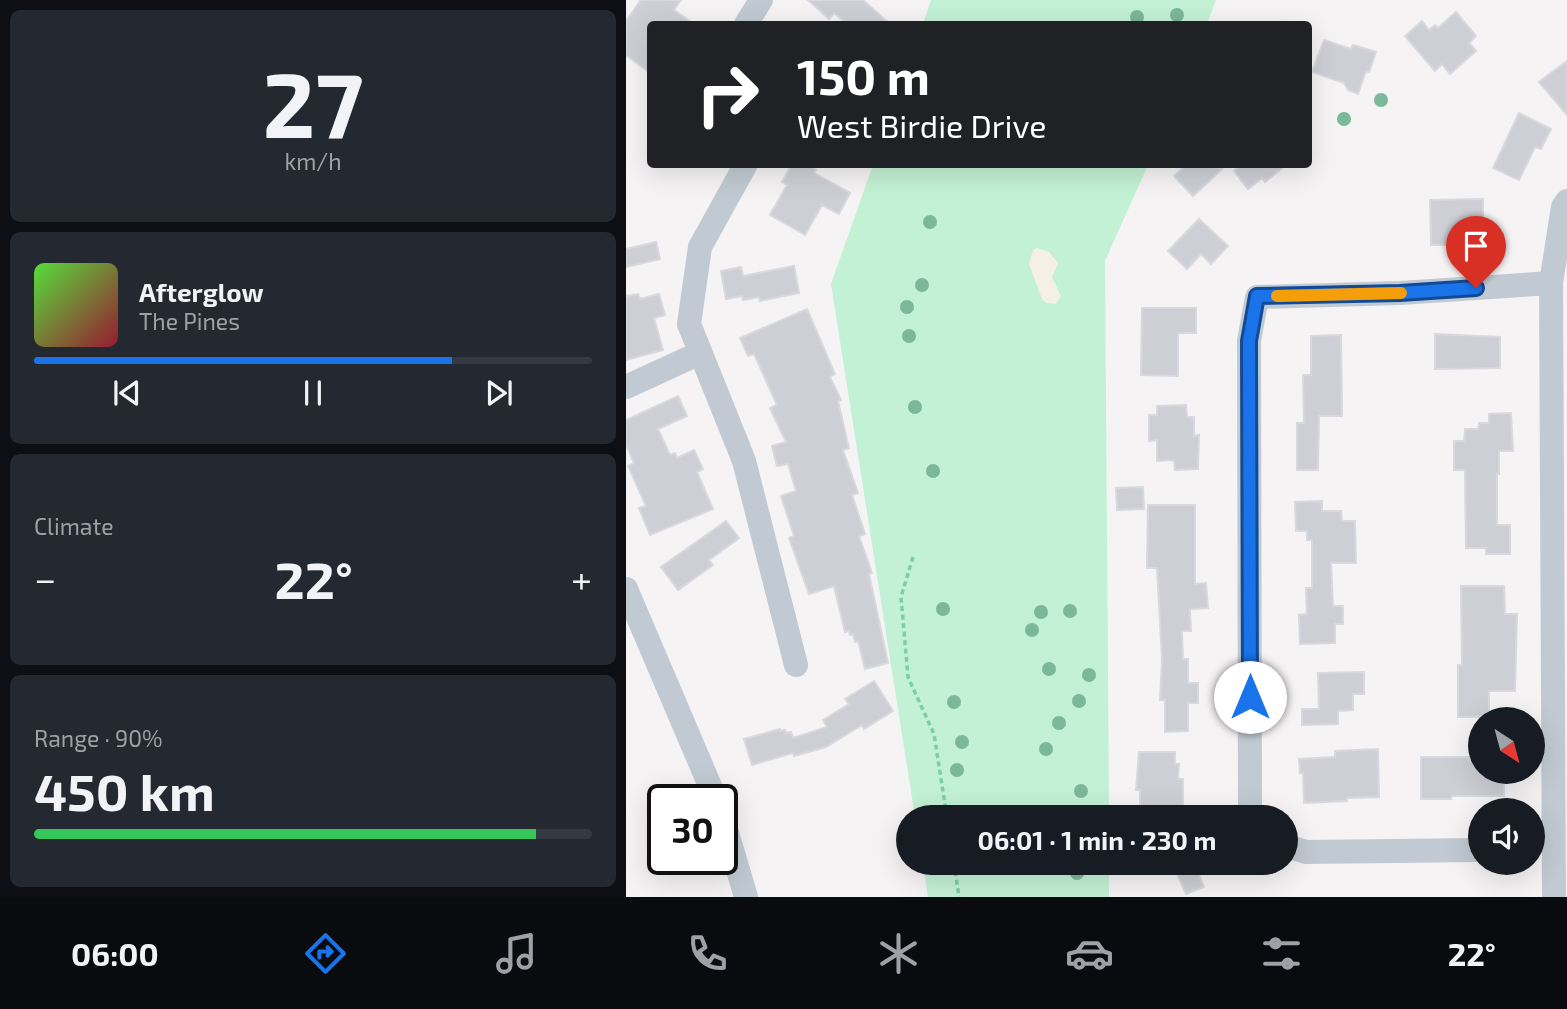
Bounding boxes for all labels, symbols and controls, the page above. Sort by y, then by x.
text: 150 m [797,46,930,105]
text: 27 [263,47,363,156]
icon: right [682,49,773,140]
text: West Birdie Drive [797,106,1046,144]
text: km/h [284,147,342,175]
pin [1446,216,1506,288]
icon: arrive [1457,227,1495,265]
text: Afterglow [139,276,264,307]
text: The Pines [139,307,240,335]
icon: previous [108,374,146,412]
icon: pause [294,374,332,412]
icon: next [480,374,518,412]
text: Climate [34,512,114,540]
text: 22° [274,547,353,609]
text: − [34,555,56,601]
text: + [571,555,592,601]
position arrow [1213,660,1287,734]
north arrow [1468,707,1545,784]
map controls [1468,707,1545,875]
text: Range · 90% [34,724,163,752]
text: 450 km [34,759,215,821]
speed limit sign: 30 [647,784,738,875]
button: sound [1468,798,1545,875]
text: 06:01 · 1 min · 230 m [978,824,1216,855]
icon: directions [301,929,350,978]
icon: music [492,929,541,978]
icon: phone [683,929,732,978]
icon: climate [874,929,923,978]
icon: car [1065,929,1114,978]
icon: filters [1257,929,1306,978]
text: 06:00 [71,934,159,972]
text: 22° [1448,934,1496,972]

